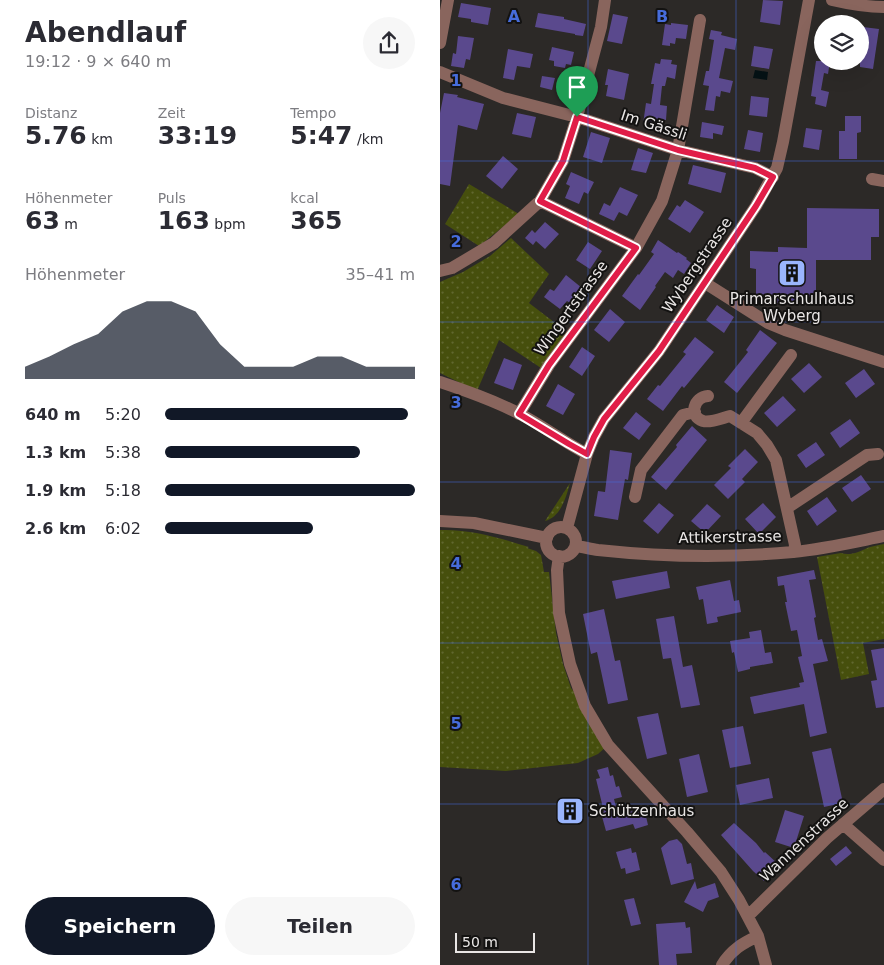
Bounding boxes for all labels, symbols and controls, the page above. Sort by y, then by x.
text: A [508,7,521,26]
text: B [656,7,668,26]
map controls [814,15,869,70]
button: layers [814,15,869,70]
text: Abendlauf [25,16,186,49]
button: share [363,17,415,69]
text: 19:12 · 9 × 640 m [25,52,171,71]
pin [556,66,598,117]
text: 1 [450,71,462,90]
icon: arrive [563,73,591,101]
text: Distanz [25,105,77,121]
text: Zeit [158,105,185,121]
text: Tempo [290,105,336,121]
street label: Im Gässli [619,106,689,144]
text: 5.76 [25,121,87,150]
text: 33:19 [158,121,237,150]
text: 5:47 [290,121,353,150]
text: km [87,131,113,147]
text: /km [353,131,383,147]
text: Höhenmeter [25,190,113,206]
text: Puls [158,190,186,206]
text: kcal [290,190,319,206]
text: 63 [25,206,60,235]
text: 163 [158,206,210,235]
text: 365 [290,206,343,235]
street label: Wybergstrasse [658,214,736,316]
text: m [60,216,78,232]
text: bpm [210,216,246,232]
text: 2 [450,232,462,251]
street label: Wingertstrasse [531,257,611,359]
building icon: Primarschulhaus Wyberg [777,258,807,288]
text: Höhenmeter [25,265,125,284]
text: 35–41 m [346,265,415,284]
place label: Primarschulhaus Wyberg [730,290,854,325]
text: 3 [450,393,462,412]
text: 640 m [25,405,81,424]
text: 5:20 [105,405,141,424]
text: 1.3 km [25,443,86,462]
text: 5:38 [105,443,141,462]
text: 1.9 km [25,481,86,500]
text: 5:18 [105,481,141,500]
text: 2.6 km [25,519,86,538]
text: 6:02 [105,519,141,538]
street label: Attikerstrasse [678,527,782,547]
text: 4 [450,554,462,573]
text: 5 [450,714,462,733]
street label: Wannenstrasse [756,794,852,886]
building icon: Schützenhaus [555,796,585,826]
place label: Schützenhaus [589,802,694,820]
text: 6 [450,875,462,894]
button: Speichern [25,897,215,955]
button: Teilen [225,897,415,955]
scale bar [455,930,535,953]
text: 50 m [462,934,498,950]

